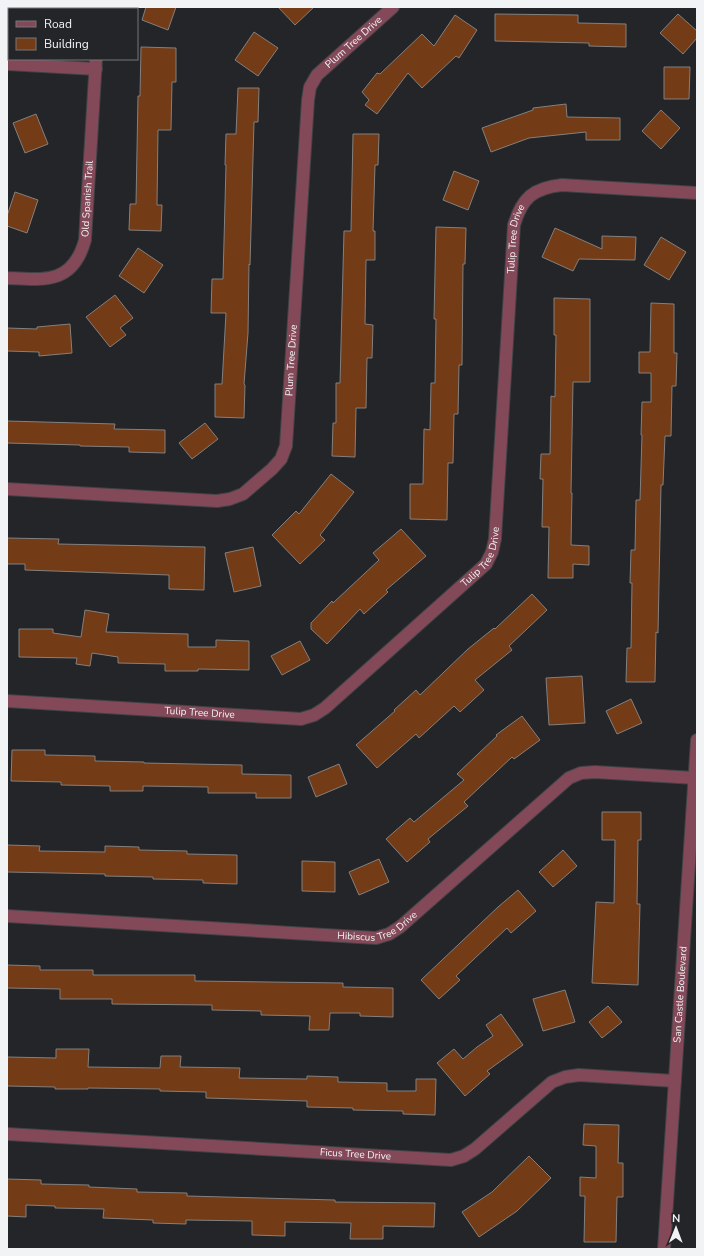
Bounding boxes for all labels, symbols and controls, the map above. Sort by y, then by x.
legend [8,8,138,60]
street label: Plum Tree Drive [322,13,385,71]
text: Road [44,16,72,32]
text: Building [44,36,89,52]
street label: Old Spanish Trail [78,160,97,238]
street label: Tulip Tree Drive [504,202,528,274]
street label: Plum Tree Drive [282,324,301,397]
street label: Tulip Tree Drive [458,526,503,590]
street label: Tulip Tree Drive [164,704,235,722]
street label: Hibiscus Tree Drive [337,908,420,945]
street label: San Castle Boulevard [670,946,691,1043]
street label: Ficus Tree Drive [319,1145,391,1163]
north arrow [656,1208,696,1248]
text: N [672,1211,680,1226]

